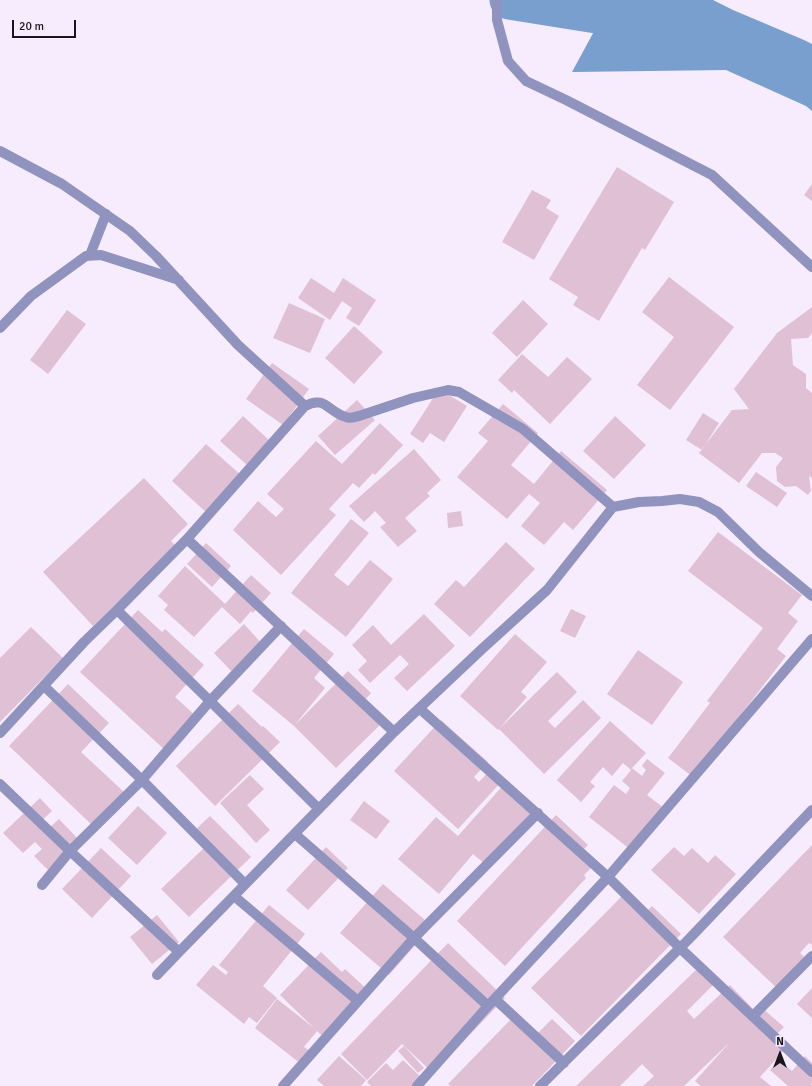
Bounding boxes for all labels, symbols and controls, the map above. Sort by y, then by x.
scale bar [14,12,78,38]
text: 20 m [19,19,44,34]
north arrow [760,1034,800,1074]
text: N [776,1035,784,1048]

